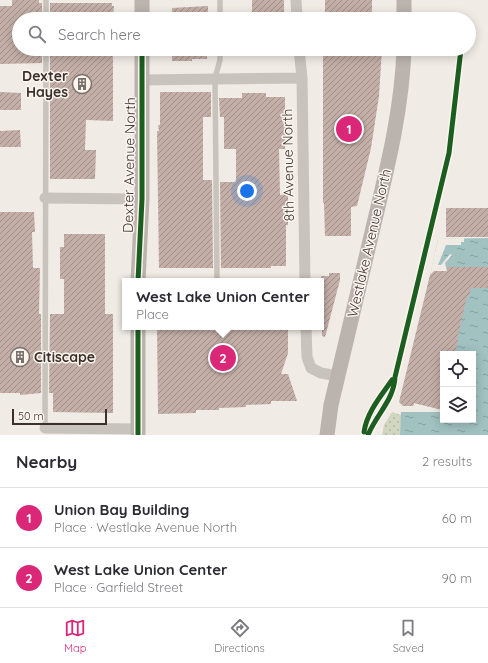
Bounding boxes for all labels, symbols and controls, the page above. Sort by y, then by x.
search box [12,12,476,56]
icon: search [26,23,48,45]
text: Search here [58,25,141,44]
place label: Dexter Hayes [22,67,68,101]
building icon: Dexter Hayes [71,73,93,95]
street label: Dexter Avenue North [119,97,139,233]
street label: 8th Avenue North [278,109,298,221]
pin: 1 [336,114,362,144]
street label: Westlake Avenue North [343,167,395,319]
your location [237,181,257,201]
popup [122,278,324,330]
text: West Lake Union Center [136,287,310,306]
text: Place [136,306,169,322]
pin: 2 [210,343,236,373]
building icon: Citiscape [9,346,31,368]
place label: Citiscape [34,348,95,366]
map controls [440,351,476,423]
button: locate [440,351,476,387]
button: layers [440,387,476,423]
scale bar [12,407,107,426]
text: 50 m [18,409,44,423]
text: Nearby [16,451,77,472]
text: 2 results [422,453,472,469]
text: Union Bay Building [54,500,189,519]
text: 1 [26,510,32,526]
text: 60 m [442,510,472,526]
text: Place · Westlake Avenue North [54,519,237,535]
text: West Lake Union Center [54,560,228,579]
text: 2 [25,570,33,586]
text: 90 m [442,570,472,586]
text: Place · Garfield Street [54,579,183,595]
tab: Map [64,617,86,655]
tab: Directions [214,617,265,655]
tab: Saved [393,617,424,655]

